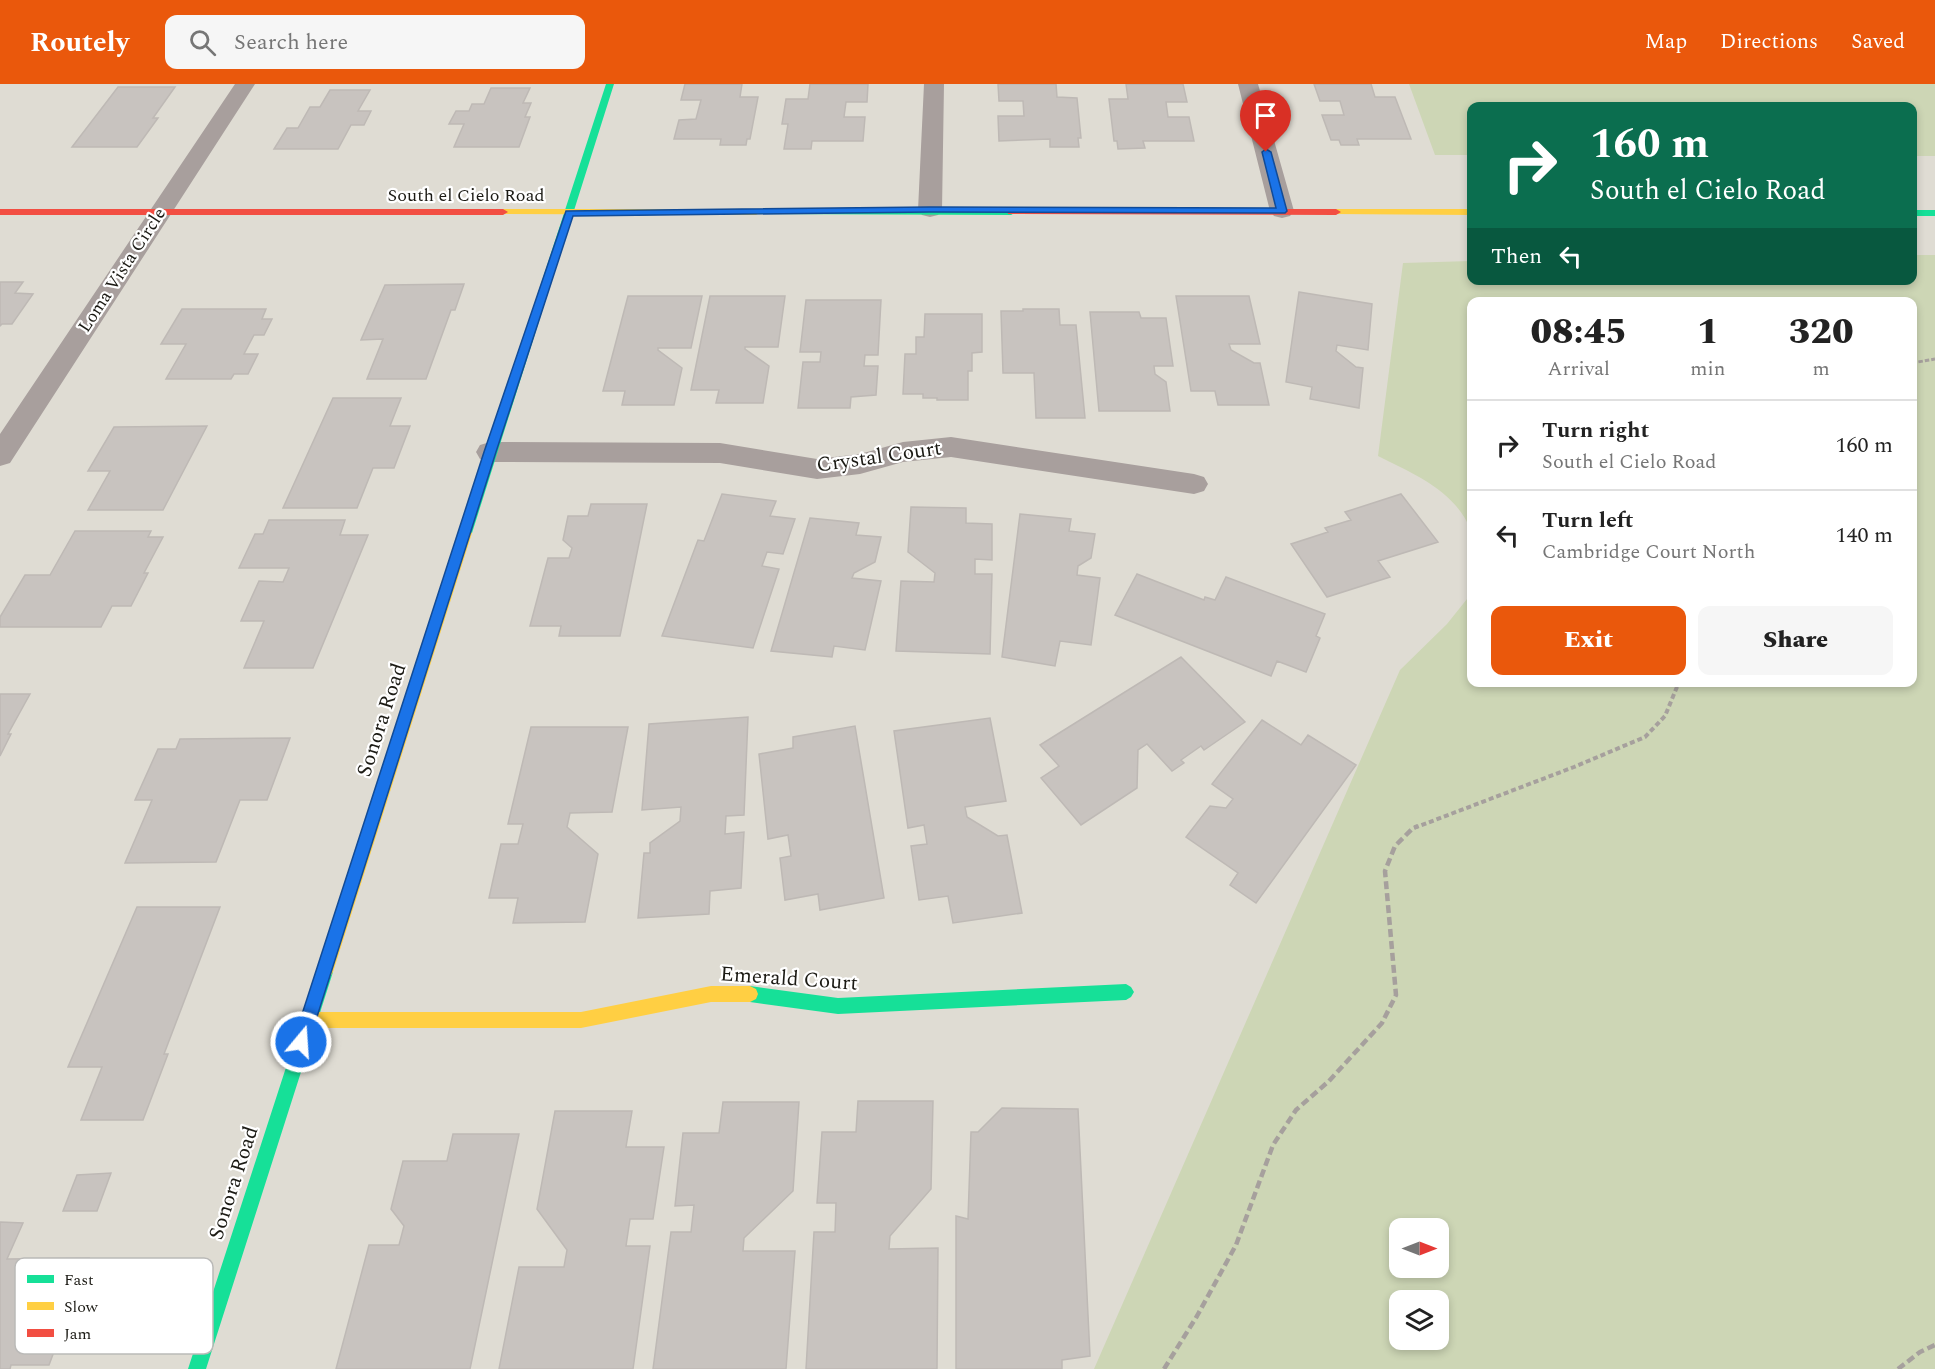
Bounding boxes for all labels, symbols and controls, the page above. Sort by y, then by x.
search box [165,15,585,69]
text: Routely [30,21,129,64]
icon: search [186,26,219,59]
text: Search here [234,26,348,59]
text: Map [1645,26,1687,58]
text: Directions [1720,26,1818,58]
text: Saved [1851,26,1905,58]
pin [1240,90,1291,152]
icon: arrive [1249,99,1282,132]
text: 160 m [1590,113,1709,176]
icon: right [1491,126,1569,204]
text: South el Cielo Road [1590,170,1826,212]
street label: South el Cielo Road [387,182,545,209]
street label: Loma Vista Circle [71,202,173,338]
text: Then [1491,240,1542,273]
icon: left [1554,240,1587,273]
text: 08:45 [1530,305,1627,360]
text: 1 [1697,305,1719,360]
text: 320 [1789,305,1854,360]
text: Arrival [1548,354,1610,384]
text: min [1690,354,1725,384]
text: m [1813,354,1830,384]
text: Turn right [1542,414,1649,447]
icon: right [1491,429,1524,462]
text: 160 m [1836,429,1893,462]
street label: Crystal Court [815,432,943,482]
text: South el Cielo Road [1542,447,1717,477]
text: Turn left [1542,504,1634,537]
icon: left [1491,519,1524,552]
text: 140 m [1836,519,1893,552]
text: Cambridge Court North [1542,537,1755,567]
button: Exit [1491,606,1686,675]
button: Share [1698,606,1893,675]
street label: Sonora Road [349,659,415,781]
street label: Emerald Court [719,958,859,1000]
position arrow [269,1010,333,1074]
street label: Sonora Road [201,1122,267,1244]
north arrow [1389,1218,1449,1278]
map controls [1389,1218,1449,1350]
legend [15,1258,213,1354]
text: Fast [64,1268,94,1292]
button: layers [1389,1290,1449,1350]
text: Slow [64,1295,99,1319]
text: Jam [64,1322,92,1346]

